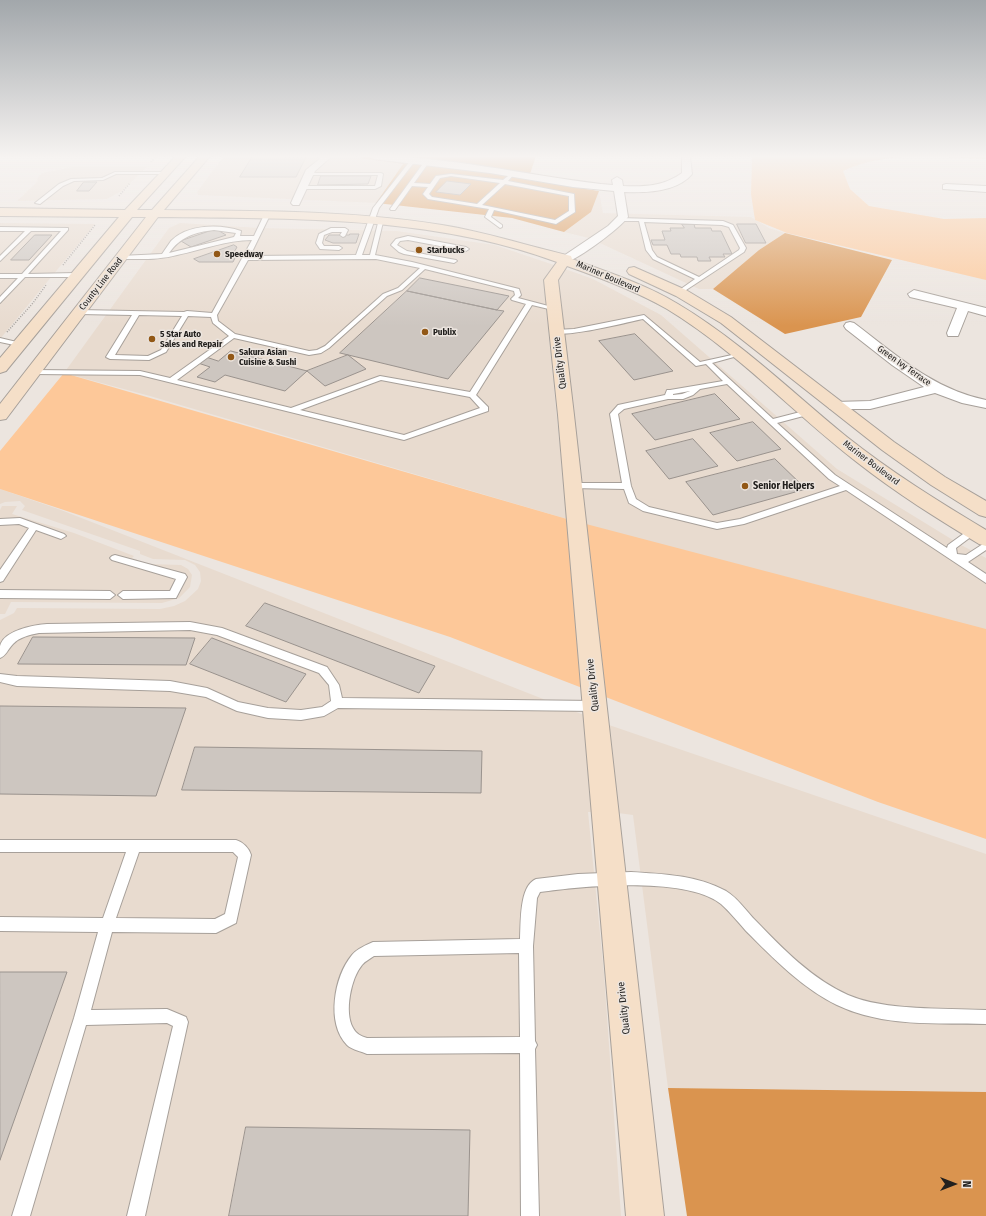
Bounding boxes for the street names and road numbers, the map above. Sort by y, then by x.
street label: County Line Road [77,256,125,312]
street label: Mariner Boulevard [575,259,641,295]
street label: Quality Drive [551,336,569,390]
street label: Green Ivy Terrace [875,344,933,388]
street label: Mariner Boulevard [841,438,901,488]
street label: Quality Drive [584,658,602,712]
street label: Quality Drive [615,981,633,1035]

